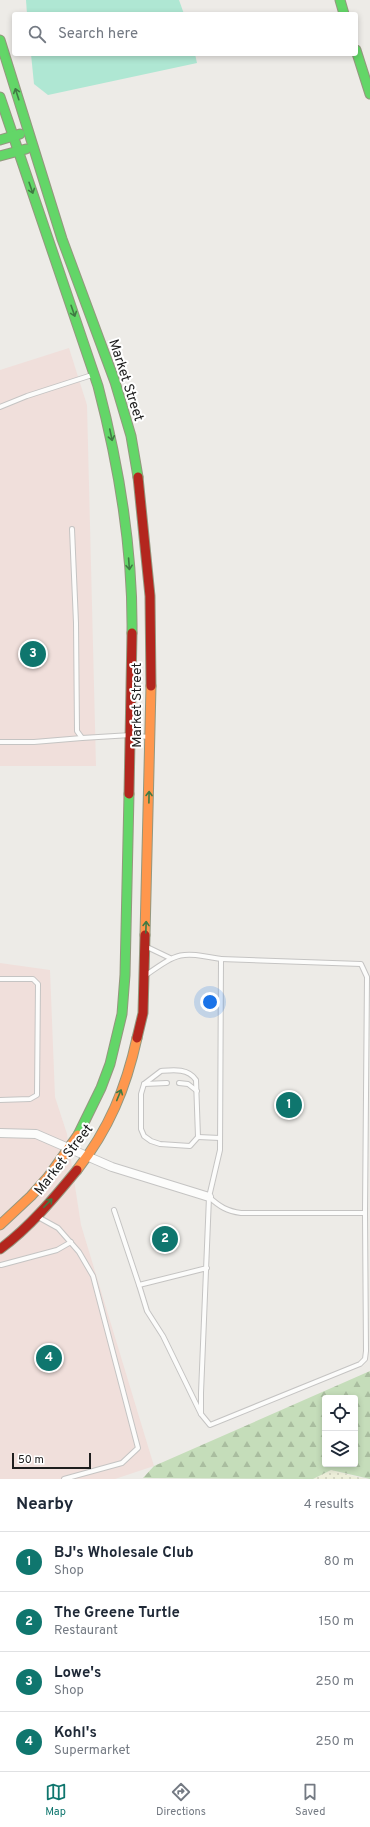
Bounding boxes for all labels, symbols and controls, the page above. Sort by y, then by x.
search box [12,12,358,56]
icon: search [26,23,48,45]
text: Search here [58,25,138,44]
one-way arrow [13,89,21,101]
one-way arrow [27,181,35,193]
one-way arrow [69,304,77,316]
street label: Market Street [104,337,147,424]
one-way arrow [107,428,115,441]
one-way arrow [125,557,132,570]
pin: 3 [20,639,46,669]
street label: Market Street [129,662,146,748]
one-way arrow [145,791,153,804]
one-way arrow [142,921,150,934]
your location [200,992,220,1012]
one-way arrow [116,1090,124,1102]
pin: 1 [276,1090,302,1120]
street label: Market Street [31,1121,97,1199]
one-way arrow [43,1198,53,1208]
pin: 2 [152,1224,178,1254]
pin: 4 [36,1343,62,1373]
map controls [322,1395,358,1467]
button: locate [322,1395,358,1431]
button: layers [322,1431,358,1467]
scale bar [12,1451,91,1470]
text: 50 m [18,1453,44,1467]
text: Nearby [16,1494,73,1516]
text: 4 results [304,1497,354,1513]
text: BJ's Wholesale Club [54,1544,194,1563]
text: 1 [26,1554,32,1570]
text: 80 m [324,1554,354,1570]
text: Shop [54,1563,84,1579]
text: The Greene Turtle [54,1604,180,1623]
text: 2 [25,1614,33,1630]
text: 150 m [319,1614,354,1630]
text: Restaurant [54,1623,118,1639]
text: Lowe's [54,1664,101,1683]
text: 3 [25,1674,33,1690]
text: 250 m [316,1674,354,1690]
text: Shop [54,1683,84,1699]
text: Kohl's [54,1724,97,1743]
text: 4 [25,1734,33,1750]
text: 250 m [316,1734,354,1750]
text: Supermarket [54,1743,130,1759]
tab: Map [45,1781,67,1819]
tab: Directions [156,1781,206,1819]
tab: Saved [295,1781,325,1819]

